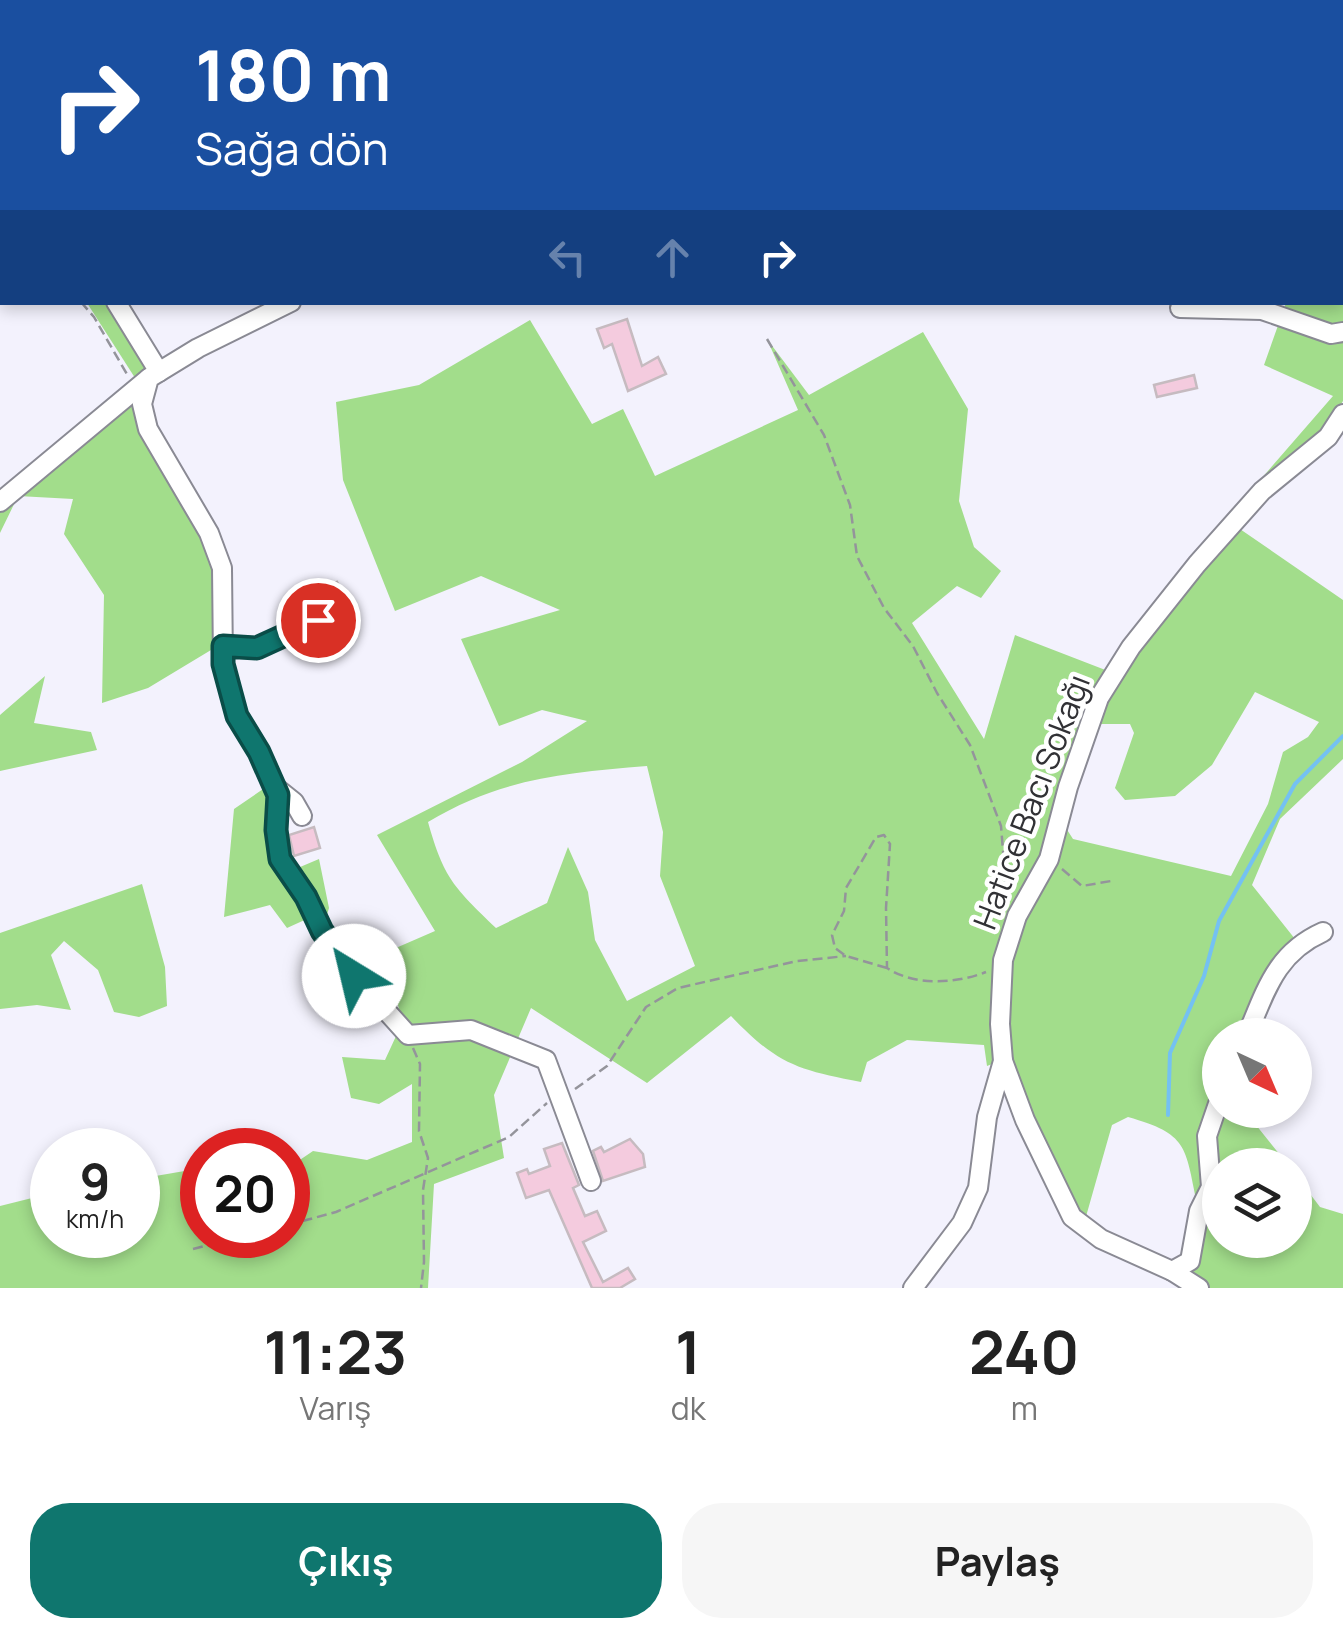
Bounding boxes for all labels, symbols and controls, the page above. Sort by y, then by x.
text: 180 m [195,26,392,122]
icon: right [30,40,160,170]
text: Sağa dön [195,117,388,179]
icon: left [540,230,595,285]
icon: ahead [645,230,700,285]
icon: right [750,230,805,285]
pin [276,578,361,663]
icon: arrive [291,593,346,648]
street label: Hatice Bacı Sokağı [962,668,1100,935]
position arrow [302,924,406,1028]
north arrow [1202,1018,1312,1128]
map controls [1202,1018,1312,1258]
speed limit sign: 20 [180,1128,310,1258]
text: 9 [79,1147,111,1215]
button: layers [1202,1148,1312,1258]
text: km/h [66,1201,124,1236]
text: 11:23 [263,1310,407,1392]
text: 1 [675,1310,701,1392]
text: 240 [969,1310,1080,1392]
text: Varış [300,1386,371,1430]
text: dk [671,1386,706,1430]
text: m [1011,1386,1038,1430]
button: Çıkış [30,1503,662,1618]
button: Paylaş [682,1503,1313,1618]

